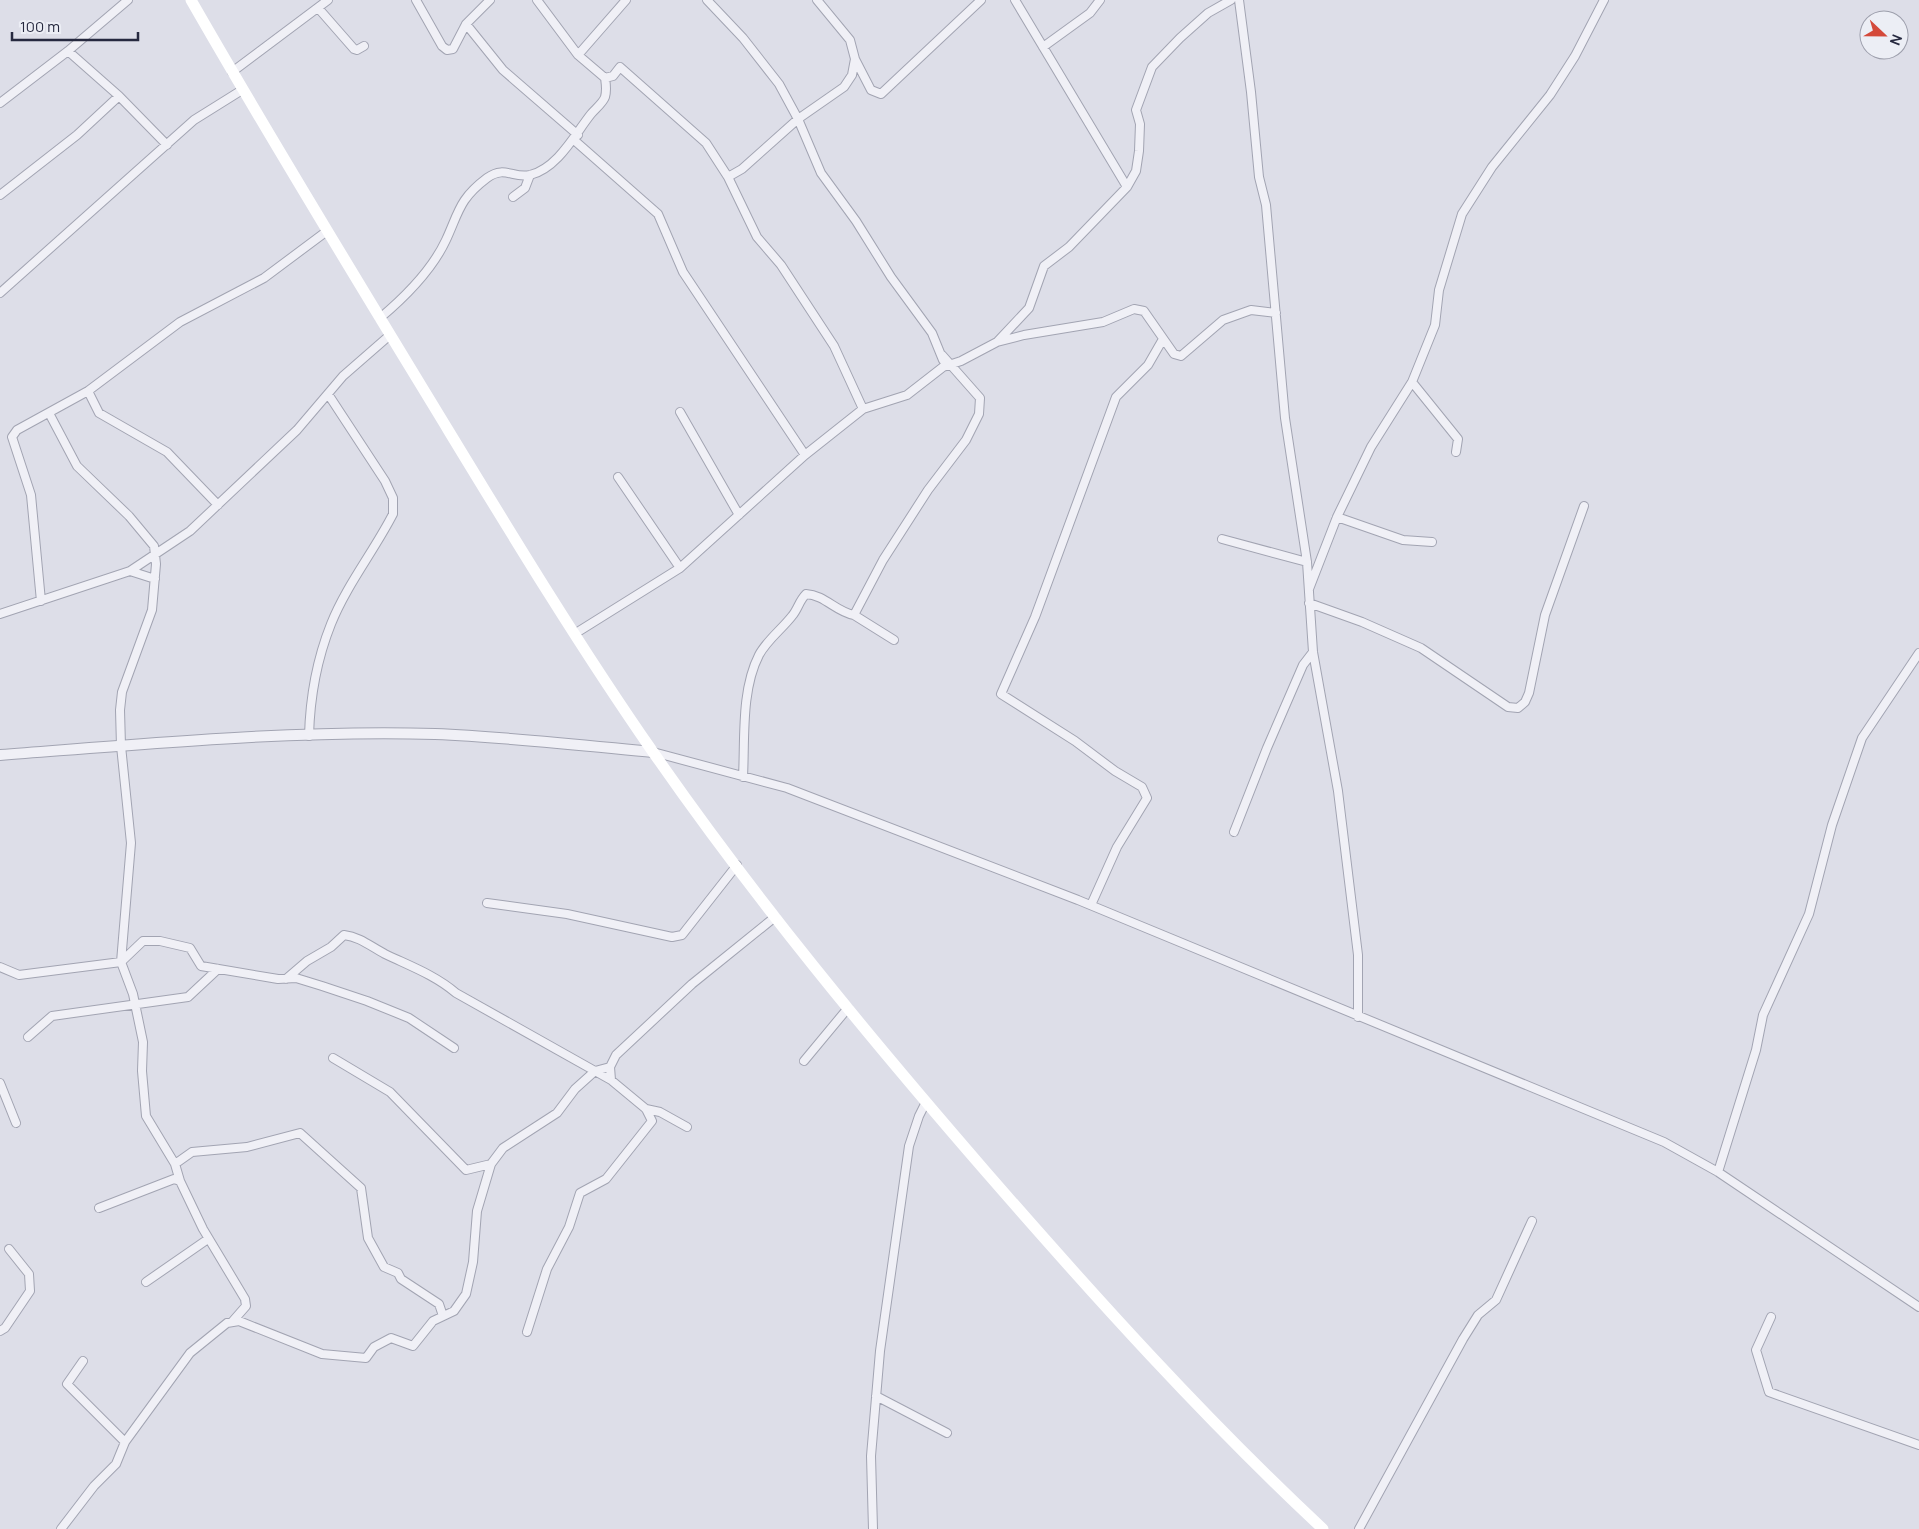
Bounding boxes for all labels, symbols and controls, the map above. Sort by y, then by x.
scale bar [12,10,139,42]
north arrow [1859,10,1909,60]
text: 100 m [20,16,60,37]
text: N [1886,32,1907,48]

